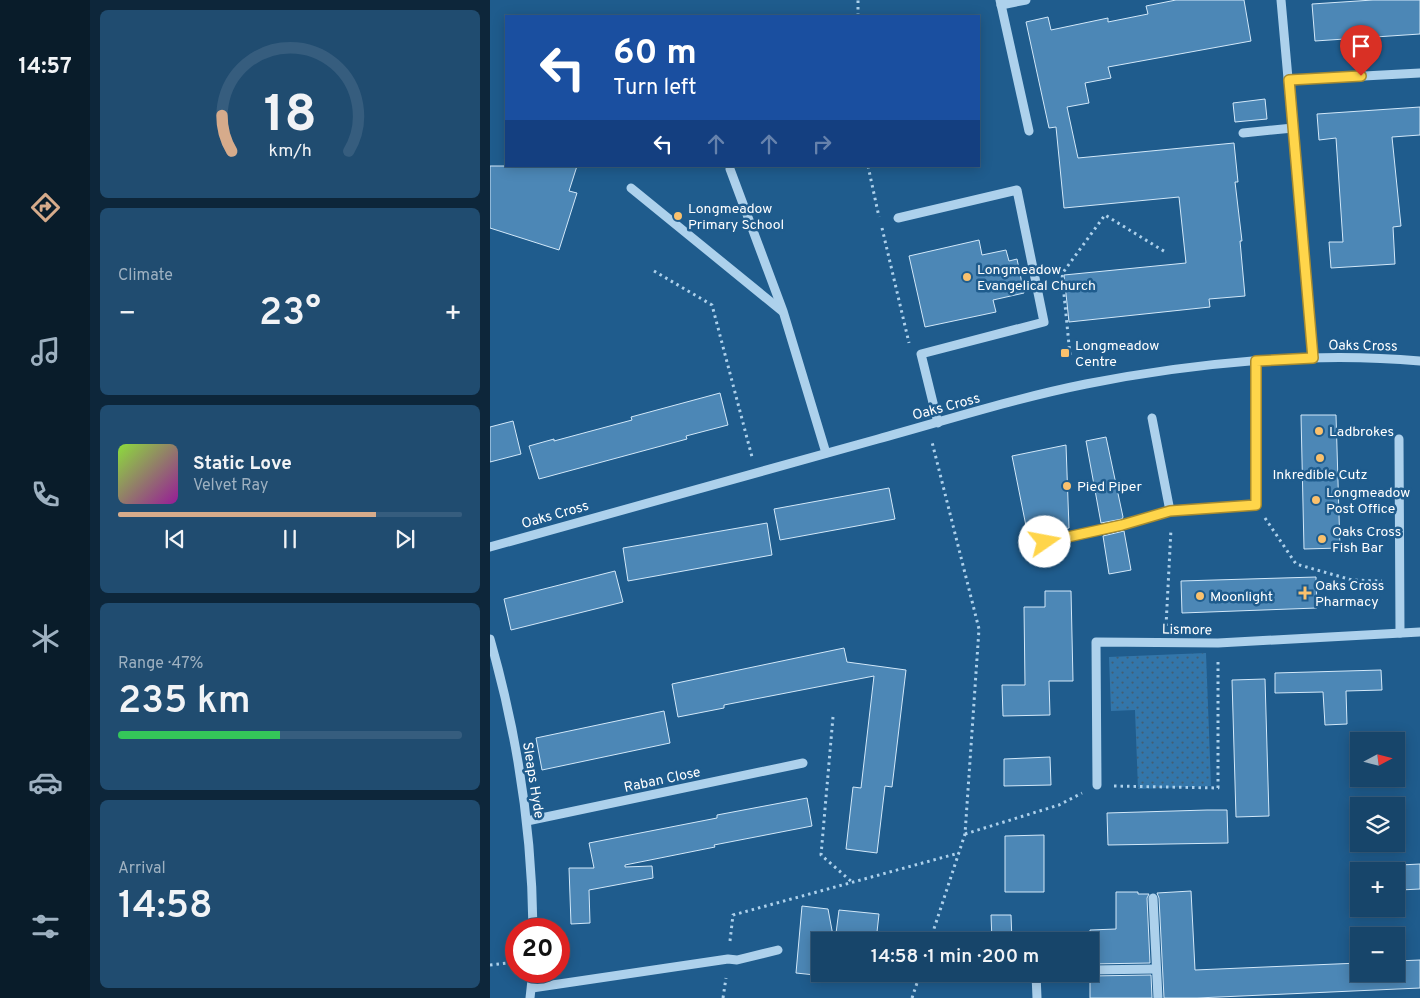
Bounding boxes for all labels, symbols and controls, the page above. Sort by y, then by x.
pin [1340,25,1382,76]
text: 60 m [613,32,697,76]
icon: arrive [1347,32,1375,60]
icon: left [530,35,595,100]
text: 14:57 [18,54,72,81]
text: Turn left [613,75,696,102]
text: 18 [263,84,317,150]
icon: left [649,130,677,158]
icon: ahead [702,130,730,158]
icon: ahead [755,130,783,158]
icon: right [808,130,836,158]
text: km/h [268,140,312,163]
icon: directions [28,190,63,225]
place label: Longmeadow Primary School [688,201,784,234]
marker: Longmeadow Primary School [672,210,684,222]
place label: Longmeadow Evangelical Church [977,262,1096,295]
text: Climate [118,266,173,286]
marker: Longmeadow Evangelical Church [961,271,973,283]
text: 23° [259,290,321,339]
text: − [118,297,136,333]
text: + [444,297,462,333]
icon: music [28,334,63,369]
street label: Oaks Cross [1328,337,1398,356]
place label: Longmeadow Centre [1075,338,1159,371]
marker: Longmeadow Centre [1059,347,1071,359]
street label: Oaks Cross [911,390,982,425]
place label: Ladbrokes [1329,424,1394,441]
marker: Ladbrokes [1313,425,1325,437]
text: Static Love [193,452,292,476]
marker: Inkredible Cutz [1314,452,1326,464]
place label: Inkredible Cutz [1272,467,1368,484]
text: Velvet Ray [193,476,268,496]
icon: phone [28,477,63,512]
place label: Pied Piper [1077,479,1142,496]
marker: Pied Piper [1061,480,1073,492]
place label: Longmeadow Post Office [1326,485,1410,518]
marker: Longmeadow Post Office [1310,494,1322,506]
street label: Oaks Cross [520,498,591,533]
position arrow [1018,515,1070,567]
place label: Oaks Cross Fish Bar [1332,524,1401,557]
icon: previous [161,525,189,553]
icon: pause [276,525,304,553]
icon: next [391,525,419,553]
marker: Oaks Cross Fish Bar [1316,533,1328,545]
place label: Oaks Cross Pharmacy [1315,578,1384,611]
marker: Oaks Cross Pharmacy [1299,587,1311,599]
place label: Moonlight [1210,589,1273,606]
marker: Moonlight [1194,590,1206,602]
icon: climate [28,621,63,656]
street label: Lismore [1162,622,1212,639]
text: Range · 47% [118,654,203,674]
text: 235 km [118,678,251,727]
north arrow [1350,732,1405,788]
map controls [1350,732,1405,982]
street label: Sleaps Hyde [518,741,547,820]
street label: Raban Close [623,764,702,797]
icon: car [28,765,63,800]
button: layers [1350,797,1405,852]
text: Arrival [118,859,166,879]
button: + [1350,862,1405,917]
text: 14:58 [118,883,213,932]
icon: filters [28,909,63,944]
speed limit sign: 20 [505,918,570,983]
button: − [1350,927,1405,982]
text: 14:58 · 1 min · 200 m [871,945,1039,969]

